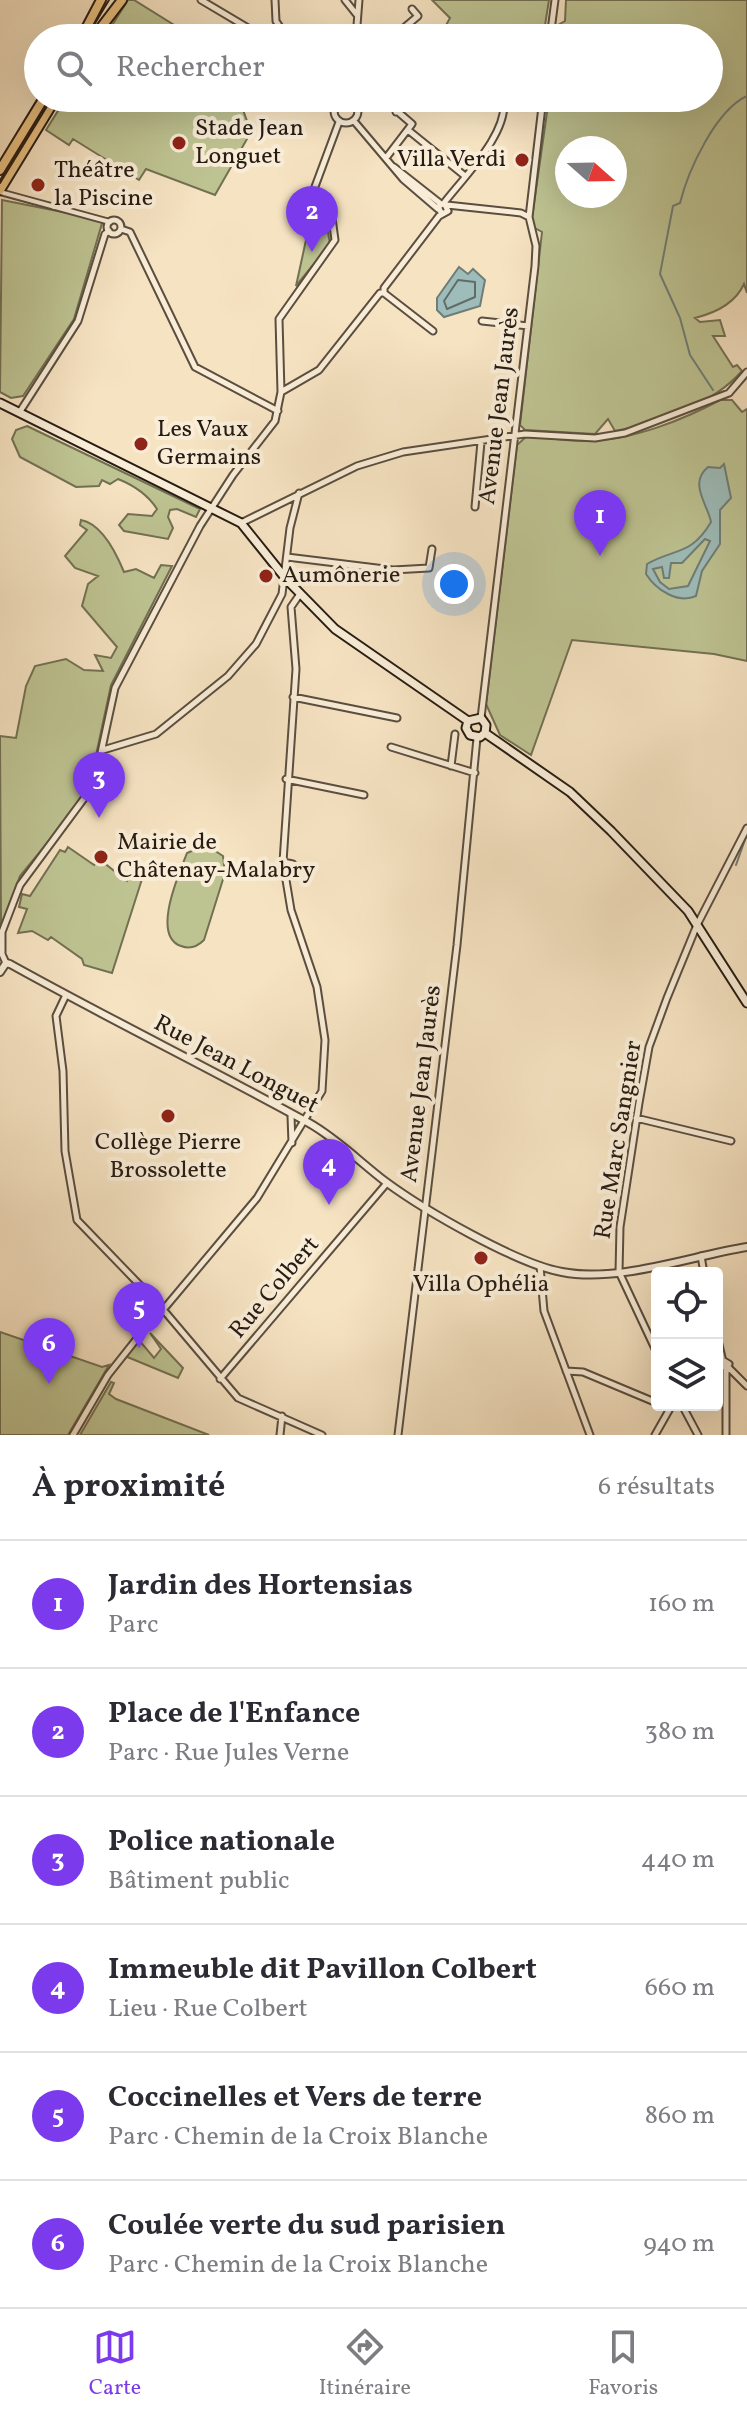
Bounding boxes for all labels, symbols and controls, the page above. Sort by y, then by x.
search box [24,24,723,112]
icon: search [52,46,96,90]
text: Rechercher [116,47,265,89]
place label: Stade Jean Longuet [195,112,304,174]
marker: Stade Jean Longuet [170,134,188,152]
north arrow [555,136,627,208]
place label: Villa Verdi [397,143,506,177]
marker: Villa Verdi [513,151,531,169]
place label: Théâtre la Piscine [54,154,153,216]
marker: Théâtre la Piscine [29,176,47,194]
pin: 2 [286,186,338,252]
street label: Avenue Jean Jaurès [471,305,529,507]
place label: Les Vaux Germains [157,413,261,475]
marker: Les Vaux Germains [132,435,150,453]
pin: 1 [574,490,626,556]
place label: Aumônerie [282,559,400,593]
your location [434,564,474,604]
marker: Aumônerie [257,567,275,585]
pin: 3 [73,752,125,818]
place label: Mairie de Châtenay-Malabry [117,826,315,888]
marker: Mairie de Châtenay-Malabry [92,848,110,866]
street label: Avenue Jean Jaurès [393,983,451,1185]
street label: Rue Jean Longuet [147,1007,325,1123]
street label: Rue Marc Sangnier [587,1038,651,1242]
marker: Collège Pierre Brossolette [159,1107,177,1125]
place label: Collège Pierre Brossolette [95,1126,241,1188]
pin: 4 [303,1139,355,1205]
street label: Rue Colbert [222,1229,328,1347]
marker: Villa Ophélia [472,1249,490,1267]
map controls [651,1267,723,1411]
button: locate [651,1267,723,1339]
place label: Villa Ophélia [413,1268,549,1302]
pin: 5 [113,1282,165,1348]
pin: 6 [23,1318,75,1384]
button: layers [651,1339,723,1411]
text: À proximité [32,1464,225,1511]
text: 6 résultats [598,1469,715,1505]
text: Jardin des Hortensias [108,1565,413,1607]
text: 1 [53,1586,63,1622]
text: 160 m [648,1586,715,1622]
text: Parc [108,1607,159,1643]
text: Place de l'Enfance [108,1693,360,1735]
text: 2 [51,1714,65,1750]
text: 380 m [645,1714,715,1750]
text: Parc · Rue Jules Verne [108,1735,349,1771]
text: Police nationale [108,1821,335,1863]
text: 3 [51,1842,65,1878]
text: 440 m [641,1842,715,1878]
text: Bâtiment public [108,1863,290,1899]
text: Immeuble dit Pavillon Colbert [108,1949,537,1991]
text: 4 [50,1970,66,2006]
text: 660 m [645,1970,715,2006]
text: Lieu · Rue Colbert [108,1991,308,2027]
text: Coccinelles et Vers de terre [108,2077,482,2119]
text: 5 [52,2098,64,2134]
text: 860 m [645,2098,715,2134]
text: Parc · Chemin de la Croix Blanche [108,2119,488,2155]
text: Coulée verte du sud parisien [108,2205,505,2247]
text: 6 [51,2226,65,2262]
text: 940 m [643,2226,715,2262]
text: Parc · Chemin de la Croix Blanche [108,2247,488,2283]
tab: Carte [89,2325,141,2404]
tab: Itinéraire [319,2325,411,2404]
tab: Favoris [588,2325,658,2404]

